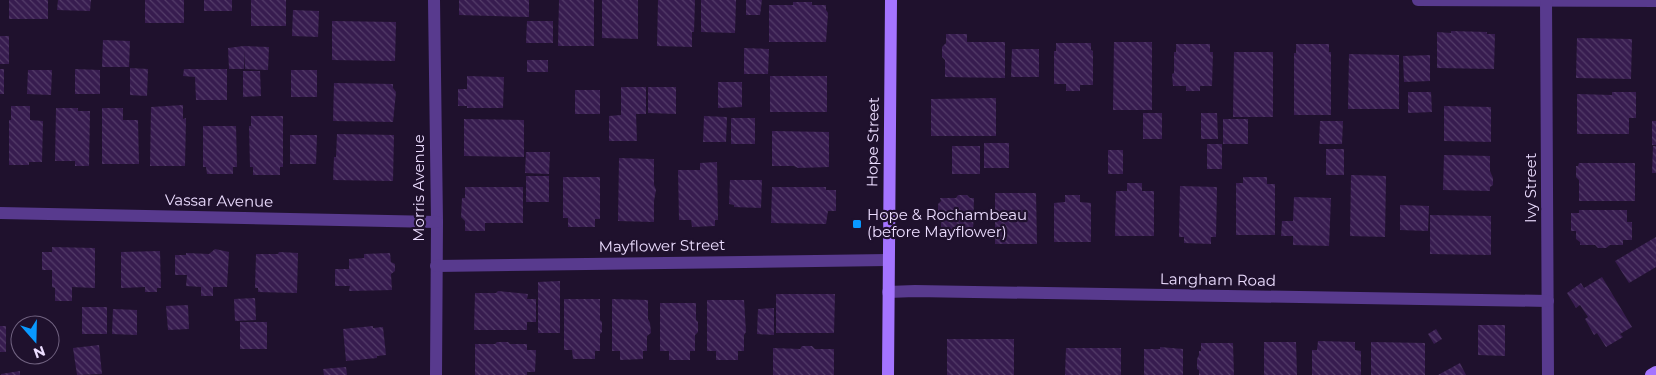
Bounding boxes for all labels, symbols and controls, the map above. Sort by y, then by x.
street label: Hope Street [862,97,883,187]
street label: Morris Avenue [409,134,428,242]
street label: Ivy Street [1521,153,1540,223]
street label: Vassar Avenue [165,190,273,211]
place label: Hope & Rochambeau (before Mayflower) [867,205,1027,241]
marker: Hope & Rochambeau (before Mayflower) [851,218,863,230]
street label: Mayflower Street [598,235,726,256]
street label: Langham Road [1160,269,1276,290]
north arrow [10,315,60,365]
text: N [31,342,48,363]

